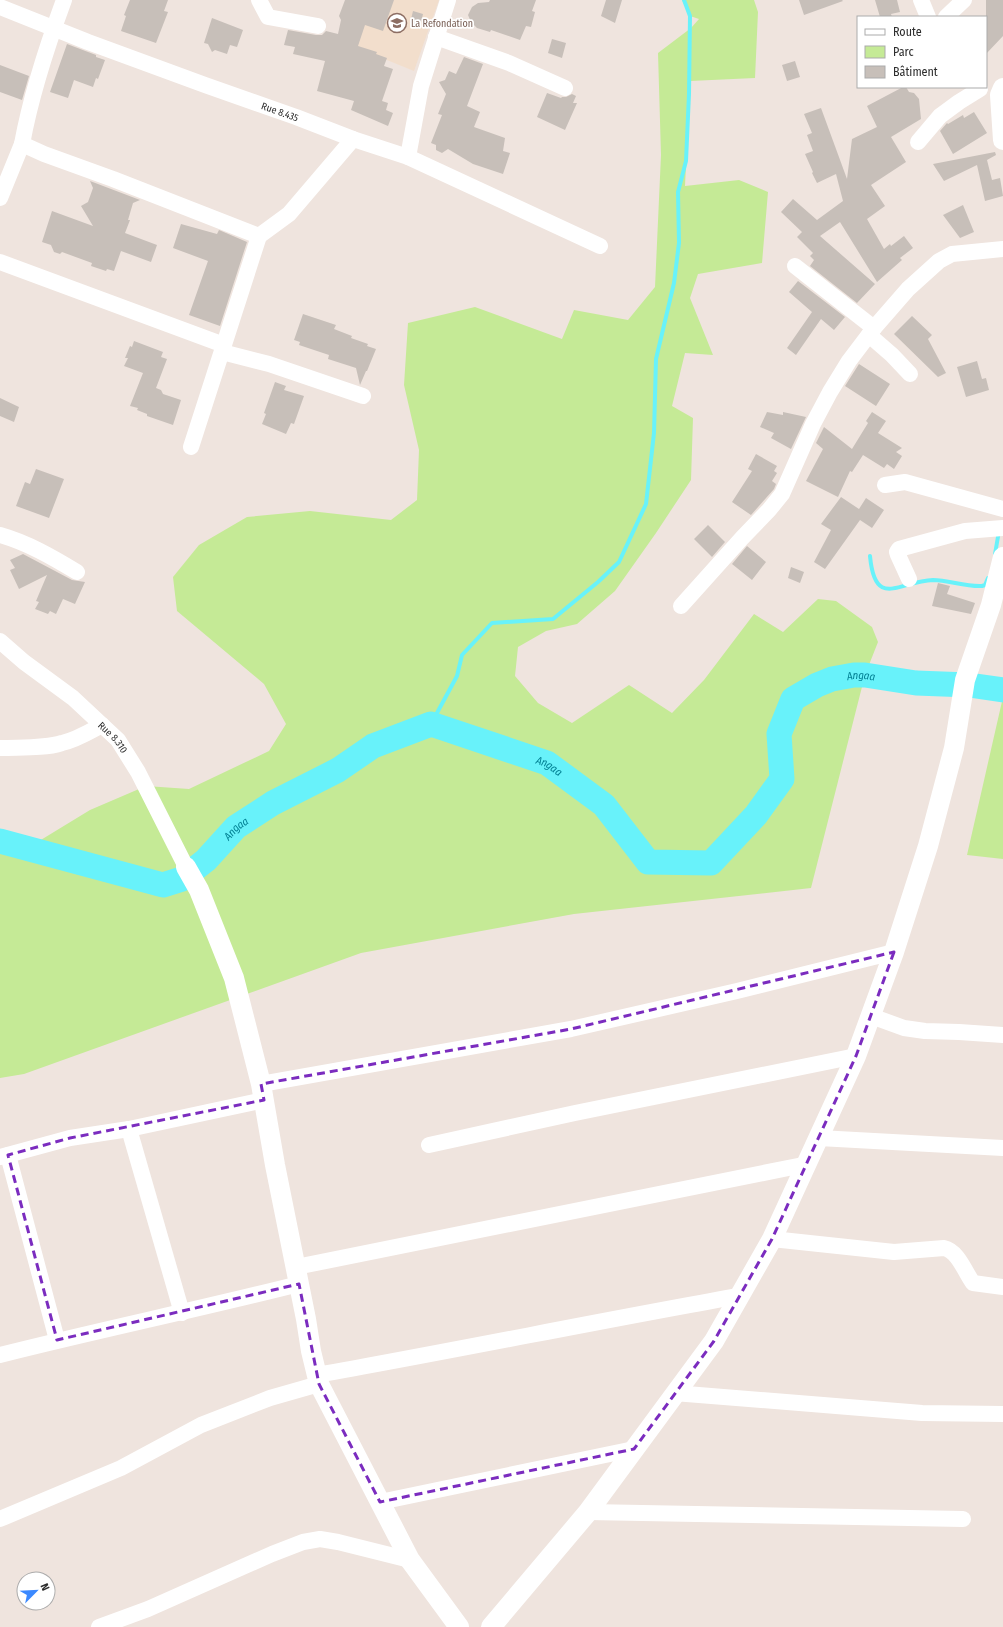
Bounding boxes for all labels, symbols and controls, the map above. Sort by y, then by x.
school or university icon: La Refondation [386,12,408,34]
legend [857,16,987,88]
place label: La Refondation [411,18,473,30]
text: Route [893,25,922,39]
text: Parc [893,45,914,59]
text: Bâtiment [893,65,938,79]
street label: Rue 8.435 [260,100,300,125]
water label: Angaa [845,669,876,684]
street label: Rue 8.310 [95,720,130,756]
water label: Angaa [533,753,565,779]
water label: Angaa [221,815,251,844]
north arrow [16,1571,56,1611]
text: N [37,1581,52,1593]

